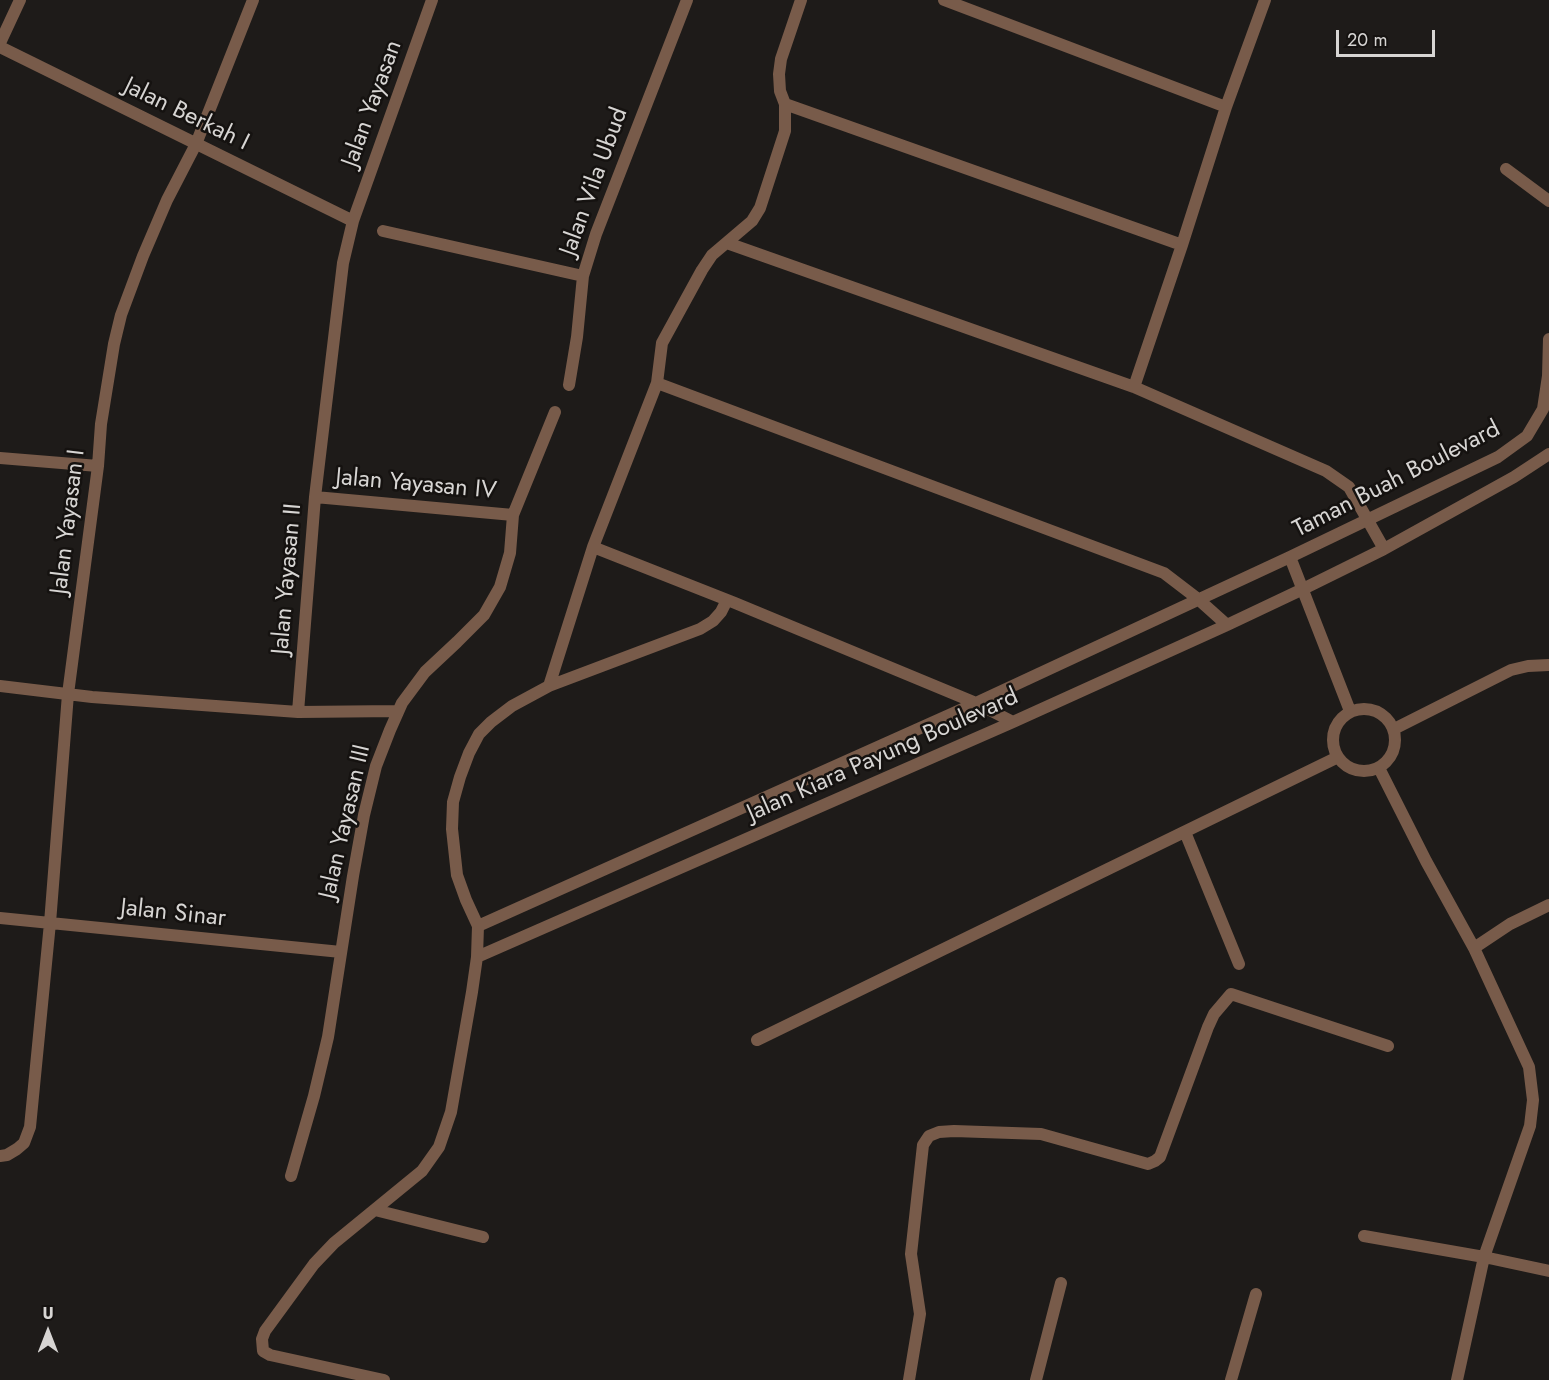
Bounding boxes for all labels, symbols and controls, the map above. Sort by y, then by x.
scale bar [1339,18,1438,56]
text: 20 m [1347,27,1387,53]
street label: Jalan Yayasan [337,37,409,171]
street label: Jalan Berkah I [119,72,253,158]
street label: Jalan Vila Ubud [555,104,635,260]
street label: Taman Buah Boulevard [1289,415,1505,545]
street label: Jalan Yayasan I [46,448,92,596]
street label: Jalan Yayasan IV [334,464,498,506]
street label: Jalan Yayasan II [267,502,309,656]
street label: Jalan Kiara Payung Boulevard [743,683,1023,829]
street label: Jalan Yayasan III [314,742,378,902]
street label: Jalan Sinar [119,894,227,934]
north arrow [18,1302,78,1362]
text: U [42,1302,54,1325]

